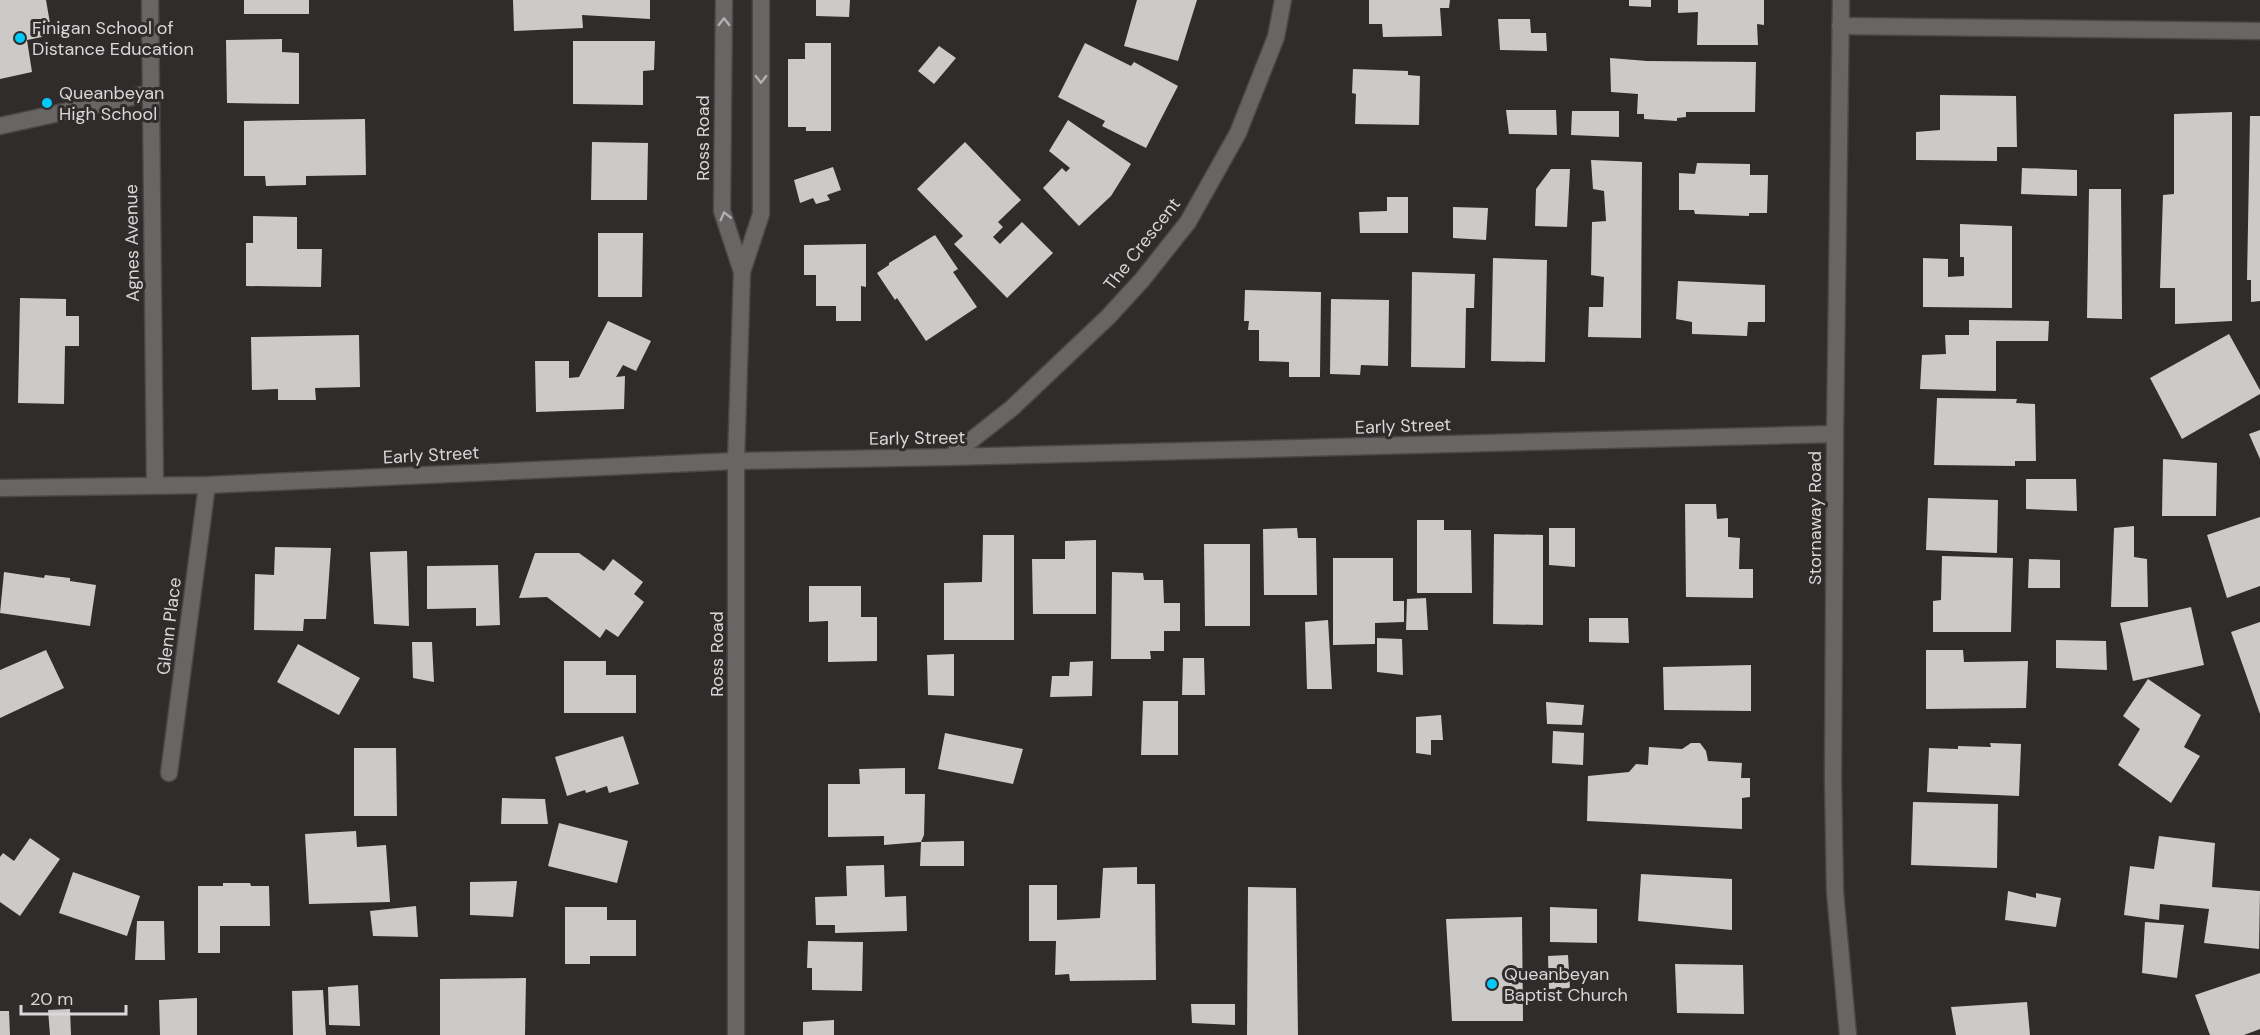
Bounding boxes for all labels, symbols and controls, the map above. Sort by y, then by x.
place label: Finigan School of Distance Education [32,16,194,61]
one-way arrow [718,17,730,26]
marker: Finigan School of Distance Education [13,31,27,45]
one-way arrow [755,75,767,84]
place label: Queanbeyan High School [59,81,164,126]
street label: Ross Road [691,95,715,181]
marker: Queanbeyan High School [40,96,54,110]
street label: Agnes Avenue [119,184,145,302]
street label: The Crescent [1098,193,1186,295]
one-way arrow [720,212,733,222]
street label: Early Street [1354,412,1452,440]
street label: Early Street [869,425,965,451]
street label: Early Street [382,440,480,470]
street label: Stornaway Road [1803,451,1827,585]
street label: Glenn Place [151,576,187,676]
street label: Ross Road [705,611,729,697]
place label: Queanbeyan Baptist Church [1504,962,1628,1007]
marker: Queanbeyan Baptist Church [1485,977,1499,991]
scale bar [21,978,126,1016]
text: 20 m [30,987,73,1011]

